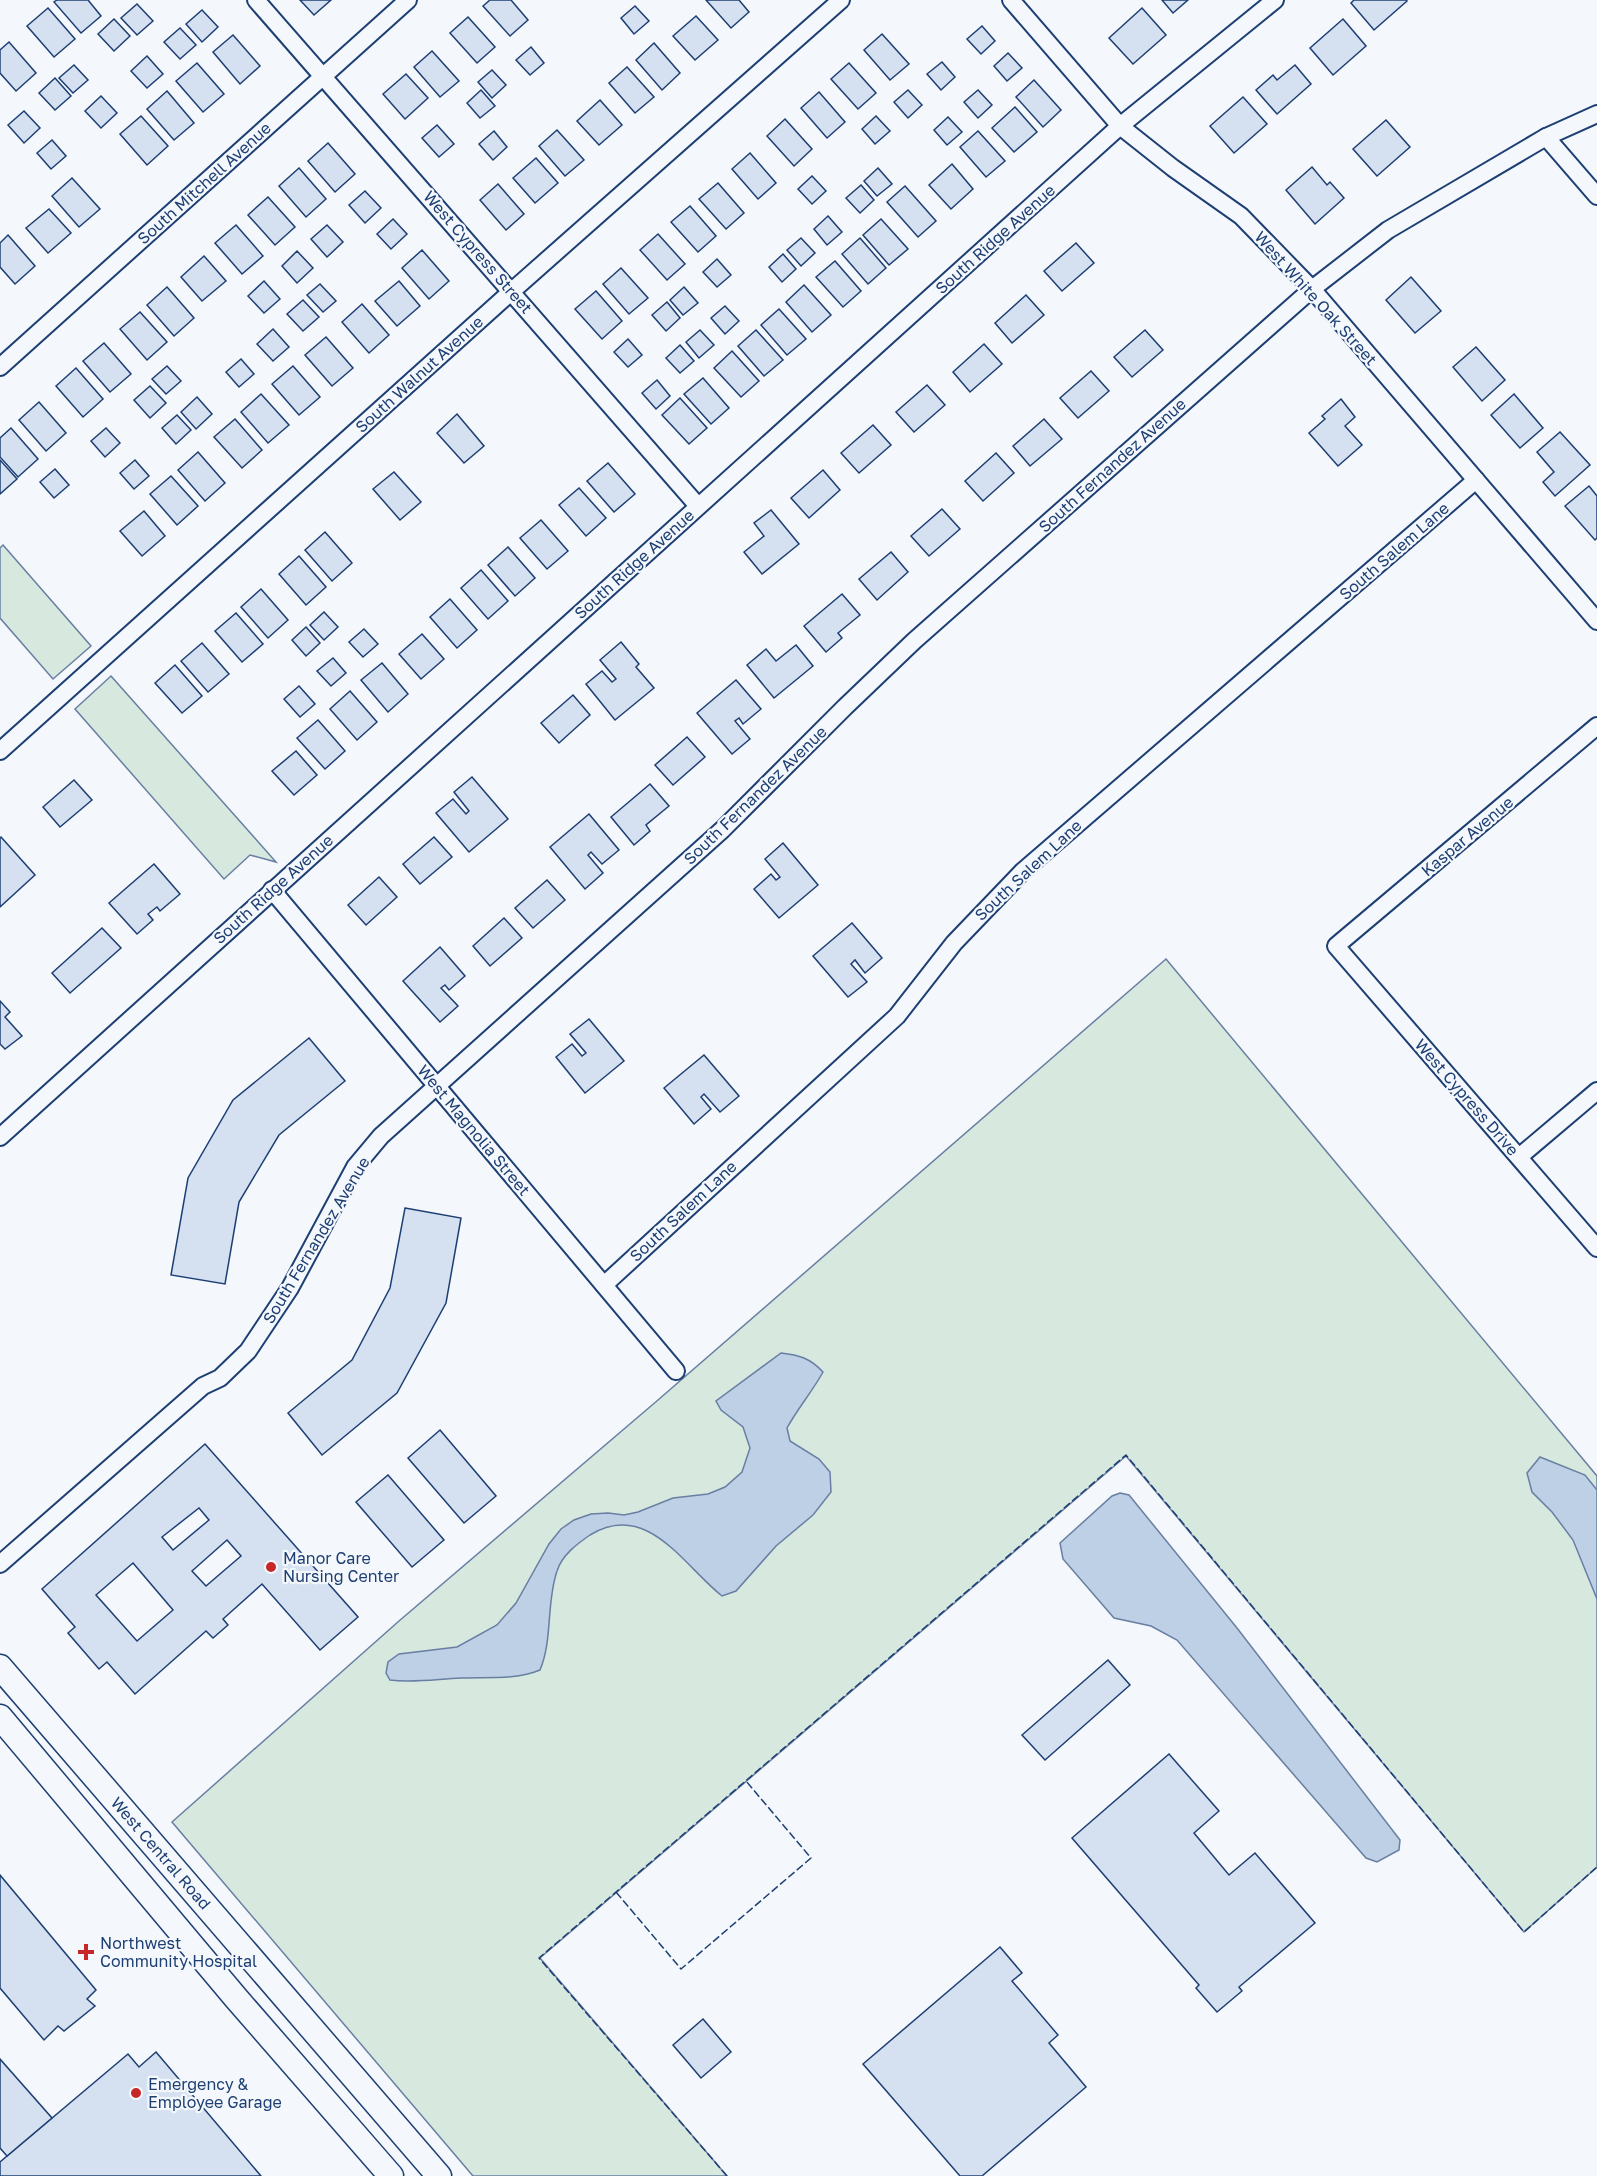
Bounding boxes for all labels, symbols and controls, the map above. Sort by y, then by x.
street label: South Mitchell Avenue [133,118,275,248]
street label: South Ridge Avenue [931,180,1059,298]
street label: West Cypress Street [419,186,537,318]
street label: West White Oak Street [1251,227,1381,369]
street label: South Walnut Avenue [351,311,487,437]
street label: South Fernandez Avenue [1034,394,1190,536]
street label: South Salem Lane [1335,498,1453,604]
street label: South Ridge Avenue [570,505,698,623]
street label: South Fernandez Avenue [679,721,831,869]
street label: Kaspar Avenue [1417,792,1517,880]
street label: South Salem Lane [970,815,1086,925]
street label: South Ridge Avenue [209,830,337,948]
street label: West Cypress Drive [1411,1034,1523,1160]
street label: West Magnolia Street [413,1060,535,1200]
street label: South Fernandez Avenue [258,1153,374,1327]
street label: South Salem Lane [625,1156,741,1266]
place label: Manor Care Nursing Center [283,1548,399,1586]
marker: Manor Care Nursing Center [264,1560,278,1574]
street label: West Central Road [107,1793,215,1913]
place label: Northwest Community Hospital [100,1933,257,1971]
marker: Northwest Community Hospital [77,1943,95,1961]
place label: Emergency & Employee Garage [148,2074,282,2112]
marker: Emergency & Employee Garage [129,2086,143,2100]

